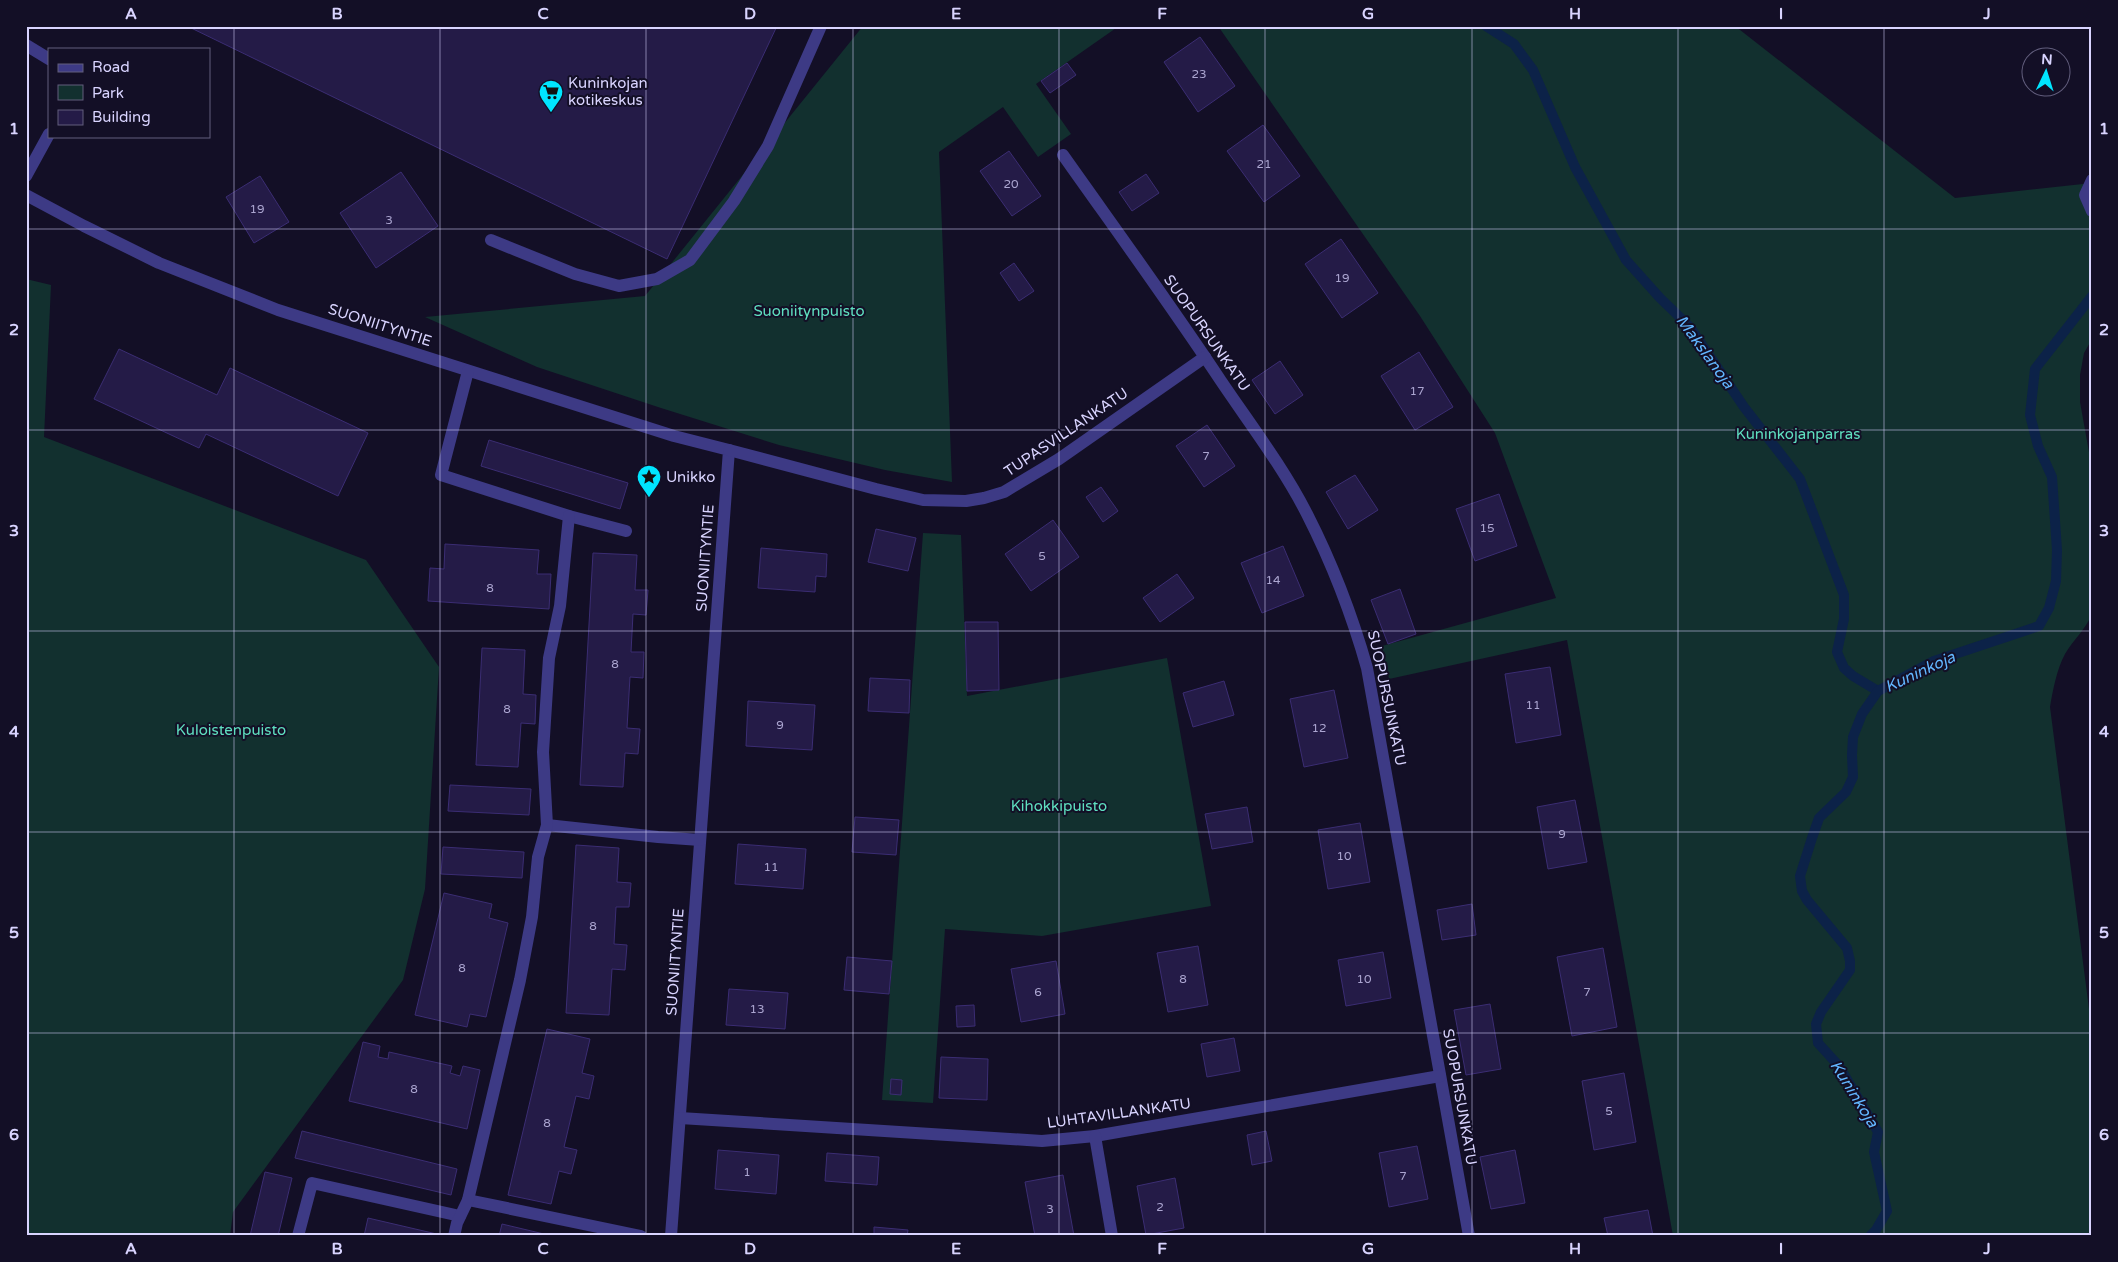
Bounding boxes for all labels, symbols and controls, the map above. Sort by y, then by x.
text: A [125,4,137,24]
text: B [331,4,343,24]
text: C [537,4,549,24]
text: D [744,4,756,24]
text: E [951,4,961,24]
text: F [1157,4,1167,24]
text: G [1362,4,1374,24]
text: H [1569,4,1581,24]
text: I [1779,4,1783,24]
text: J [1982,4,1991,24]
legend [48,48,210,138]
north arrow [2020,48,2070,98]
text: N [2041,51,2053,68]
text: Road [92,58,130,76]
house number: 23 [1191,67,1207,81]
place label: Kuninkojan kotikeskus [568,74,648,109]
supermarket icon: Kuninkojan kotikeskus [538,79,564,113]
text: Park [92,84,124,102]
text: Building [92,108,151,126]
text: 1 [9,119,19,139]
text: 1 [2099,119,2109,139]
house number: 21 [1256,157,1272,171]
house number: 20 [1003,177,1019,191]
house number: 19 [249,202,265,216]
house number: 3 [385,213,393,227]
street label: SUOPURSUNKATU [1160,271,1254,395]
house number: 19 [1334,271,1350,285]
street label: SUONIITYNTIE [326,300,434,350]
park label: Suoniitynpuisto [753,302,865,320]
water label: Makslanoja [1672,311,1739,394]
text: 2 [9,320,19,340]
text: 2 [2099,320,2109,340]
street label: TUPASVILLANKATU [1001,384,1131,480]
house number: 17 [1409,384,1425,398]
park label: Kuninkojanparras [1736,425,1860,443]
house number: 7 [1202,449,1210,463]
place icon: Unikko [636,464,662,498]
place label: Unikko [666,468,715,486]
street label: SUONIITYNTIE [692,504,718,612]
text: 3 [9,521,19,541]
house number: 15 [1479,521,1495,535]
text: 3 [2099,521,2109,541]
house number: 5 [1038,549,1046,563]
house number: 14 [1265,573,1281,587]
house number: 8 [486,581,494,595]
street label: SUOPURSUNKATU [1364,629,1410,767]
water label: Kuninkoja [1882,647,1959,697]
house number: 8 [611,657,619,671]
house number: 11 [1525,698,1541,712]
house number: 8 [503,702,511,716]
house number: 9 [776,718,784,732]
park label: Kuloistenpuisto [176,721,286,739]
house number: 12 [1311,721,1327,735]
text: 4 [9,722,19,742]
text: 4 [2099,722,2109,742]
park label: Kihokkipuisto [1011,797,1107,815]
house number: 9 [1558,827,1566,841]
house number: 10 [1336,849,1352,863]
house number: 11 [763,860,779,874]
street label: SUONIITYNTIE [662,908,688,1016]
house number: 8 [589,919,597,933]
text: 5 [9,923,19,943]
text: 5 [2099,923,2109,943]
house number: 8 [458,961,466,975]
house number: 8 [1179,972,1187,986]
house number: 10 [1356,972,1372,986]
house number: 6 [1034,985,1042,999]
house number: 7 [1583,985,1591,999]
house number: 13 [749,1002,765,1016]
street label: SUOPURSUNKATU [1439,1027,1481,1167]
water label: Kuninkoja [1826,1057,1883,1132]
house number: 8 [410,1082,418,1096]
street label: LUHTAVILLANKATU [1046,1094,1192,1132]
house number: 5 [1605,1104,1613,1118]
house number: 8 [543,1116,551,1130]
text: 6 [9,1125,19,1145]
text: 6 [2099,1125,2109,1145]
house number: 1 [743,1165,751,1179]
house number: 7 [1399,1169,1407,1183]
house number: 2 [1156,1200,1164,1214]
house number: 3 [1046,1202,1054,1216]
text: A [125,1239,137,1259]
text: B [331,1239,343,1259]
text: C [537,1239,549,1259]
text: D [744,1239,756,1259]
text: E [951,1239,961,1259]
text: F [1157,1239,1167,1259]
text: G [1362,1239,1374,1259]
text: H [1569,1239,1581,1259]
text: I [1779,1239,1783,1259]
text: J [1982,1239,1991,1259]

